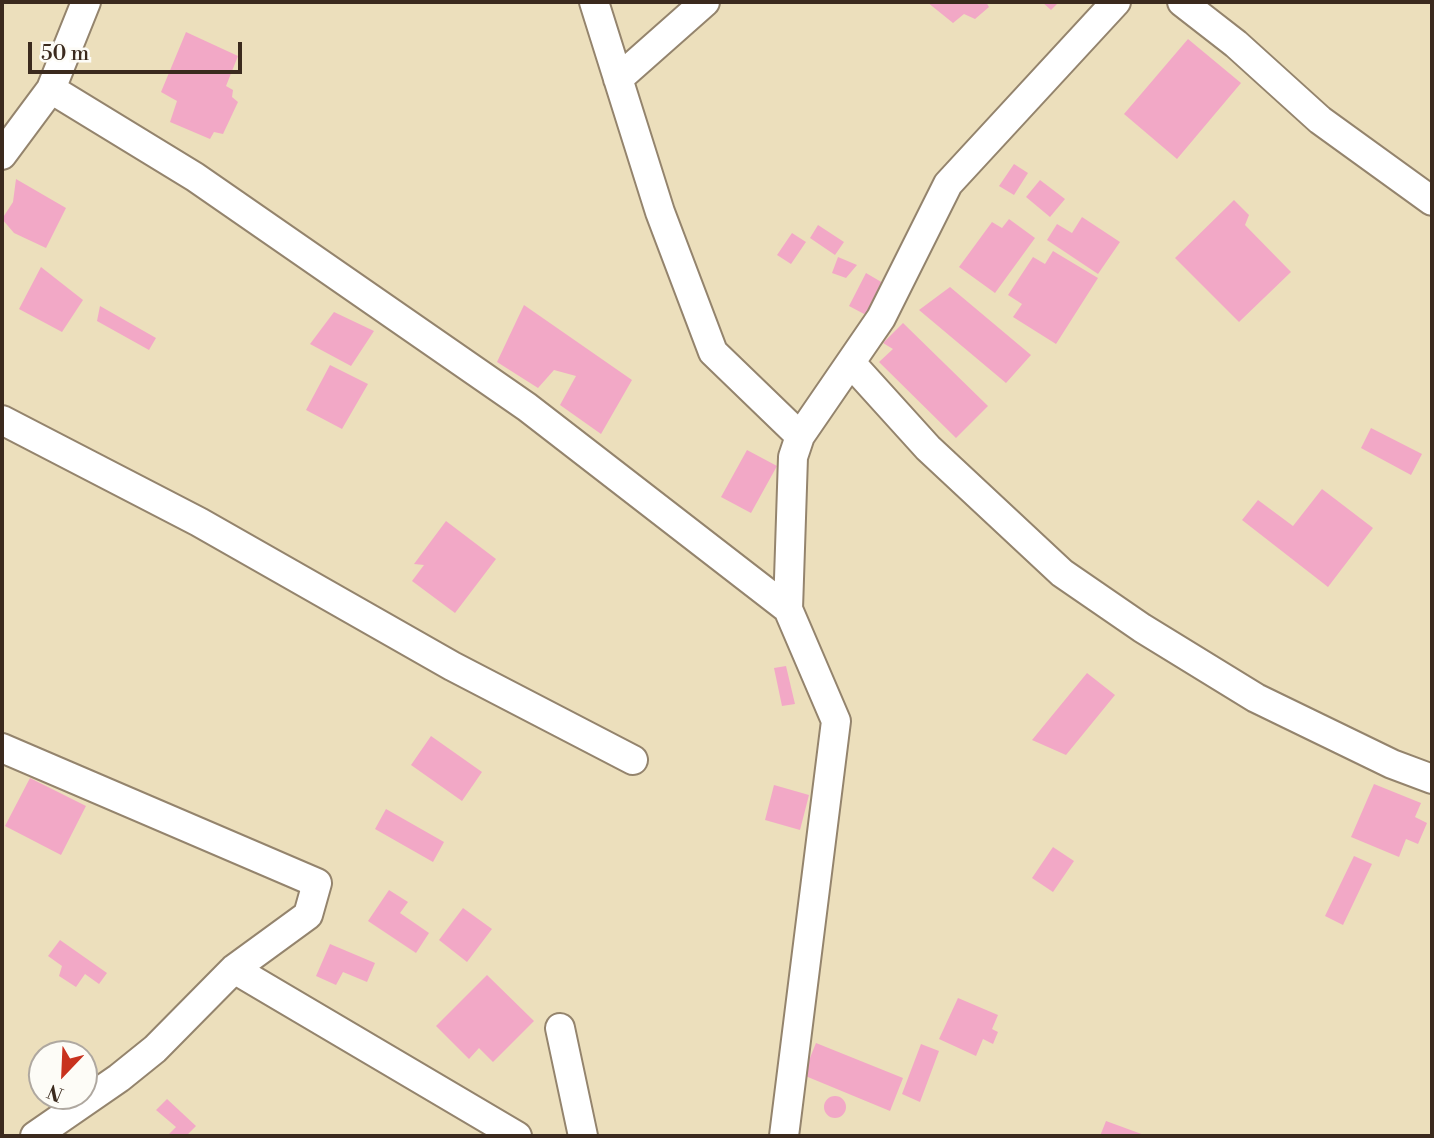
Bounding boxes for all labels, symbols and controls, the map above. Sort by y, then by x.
scale bar [32,28,245,72]
text: 50 m [41,41,89,67]
north arrow [28,1040,98,1110]
text: N [44,1079,67,1106]

